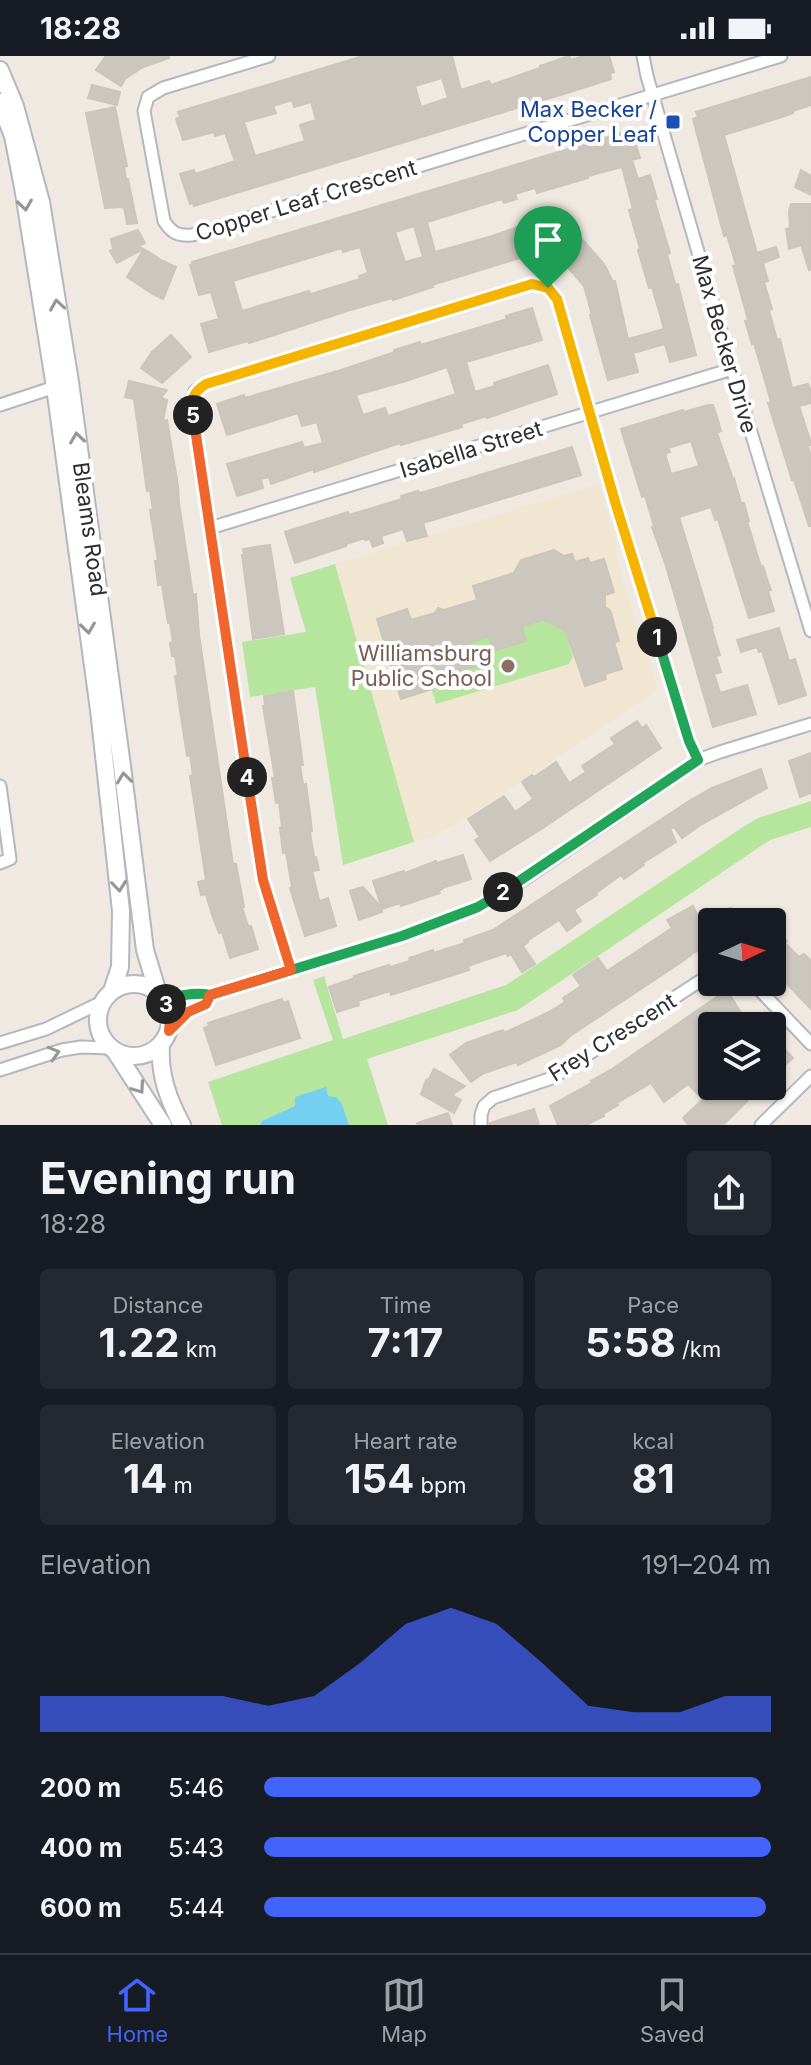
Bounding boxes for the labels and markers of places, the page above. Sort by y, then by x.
place label: Max Becker / Copper Leaf [520,96,657,147]
marker: Max Becker / Copper Leaf [664,113,682,131]
pin [514,206,582,288]
pin: 5 [173,395,213,435]
pin: 1 [637,617,677,657]
place label: Williamsburg Public School [351,640,492,691]
marker: Williamsburg Public School [499,657,517,675]
pin: 4 [227,757,267,797]
pin: 2 [483,872,523,912]
pin: 3 [146,984,186,1024]

